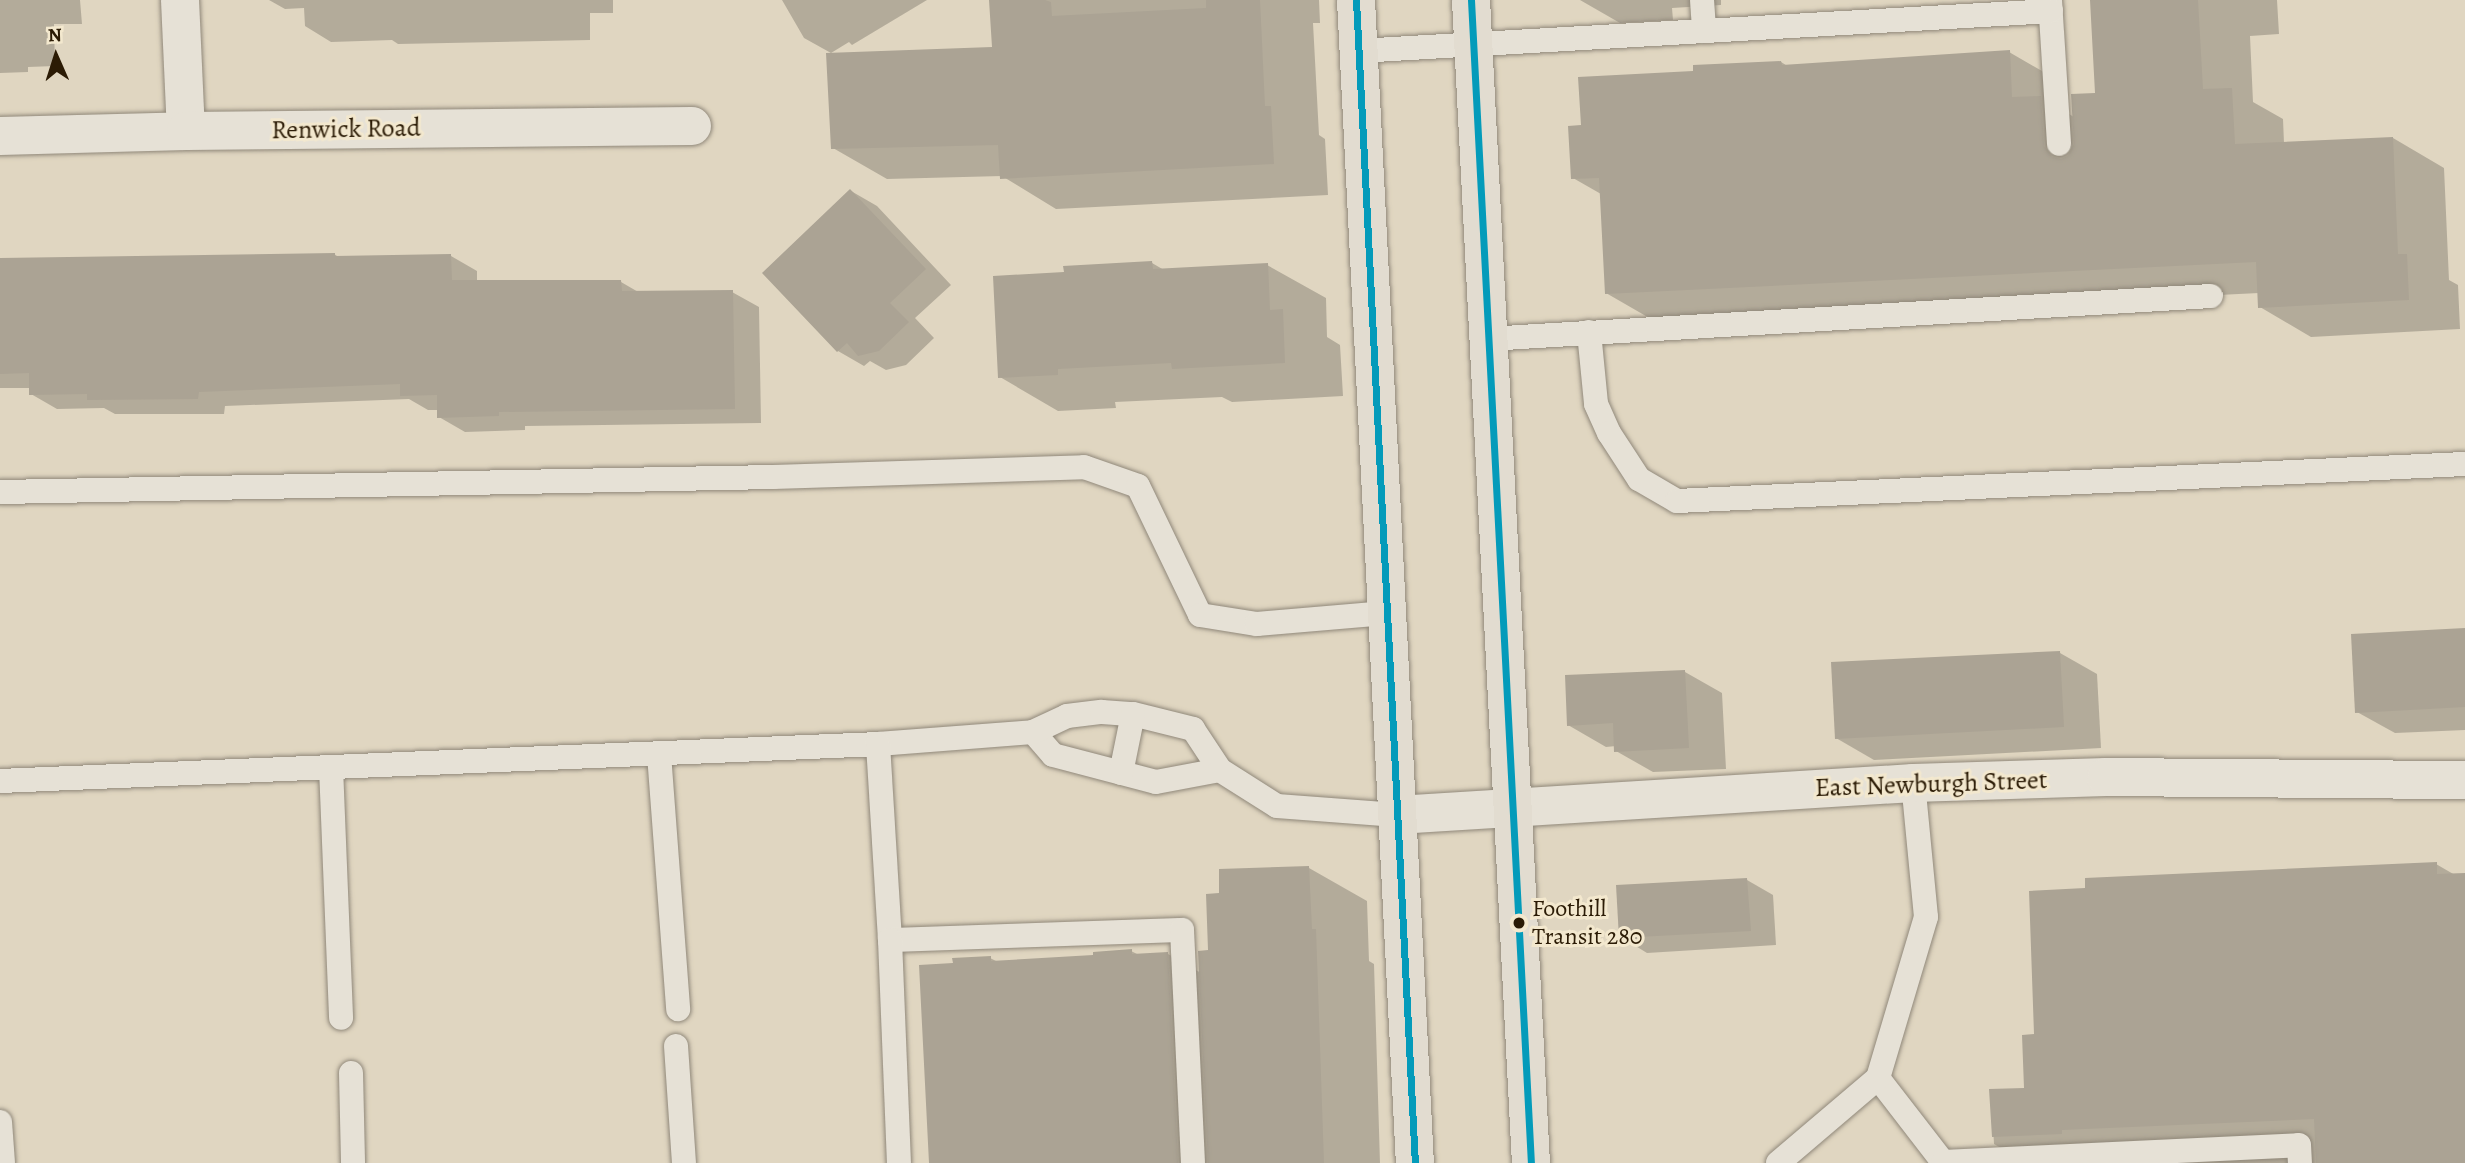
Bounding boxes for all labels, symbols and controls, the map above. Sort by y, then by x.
north arrow [21,21,91,91]
text: N [47,22,62,48]
street label: Renwick Road [271,112,421,146]
street label: East Newburgh Street [1814,764,2048,804]
place label: Foothill Transit 280 [1532,895,1643,951]
marker: Foothill Transit 280 [1512,916,1526,930]

